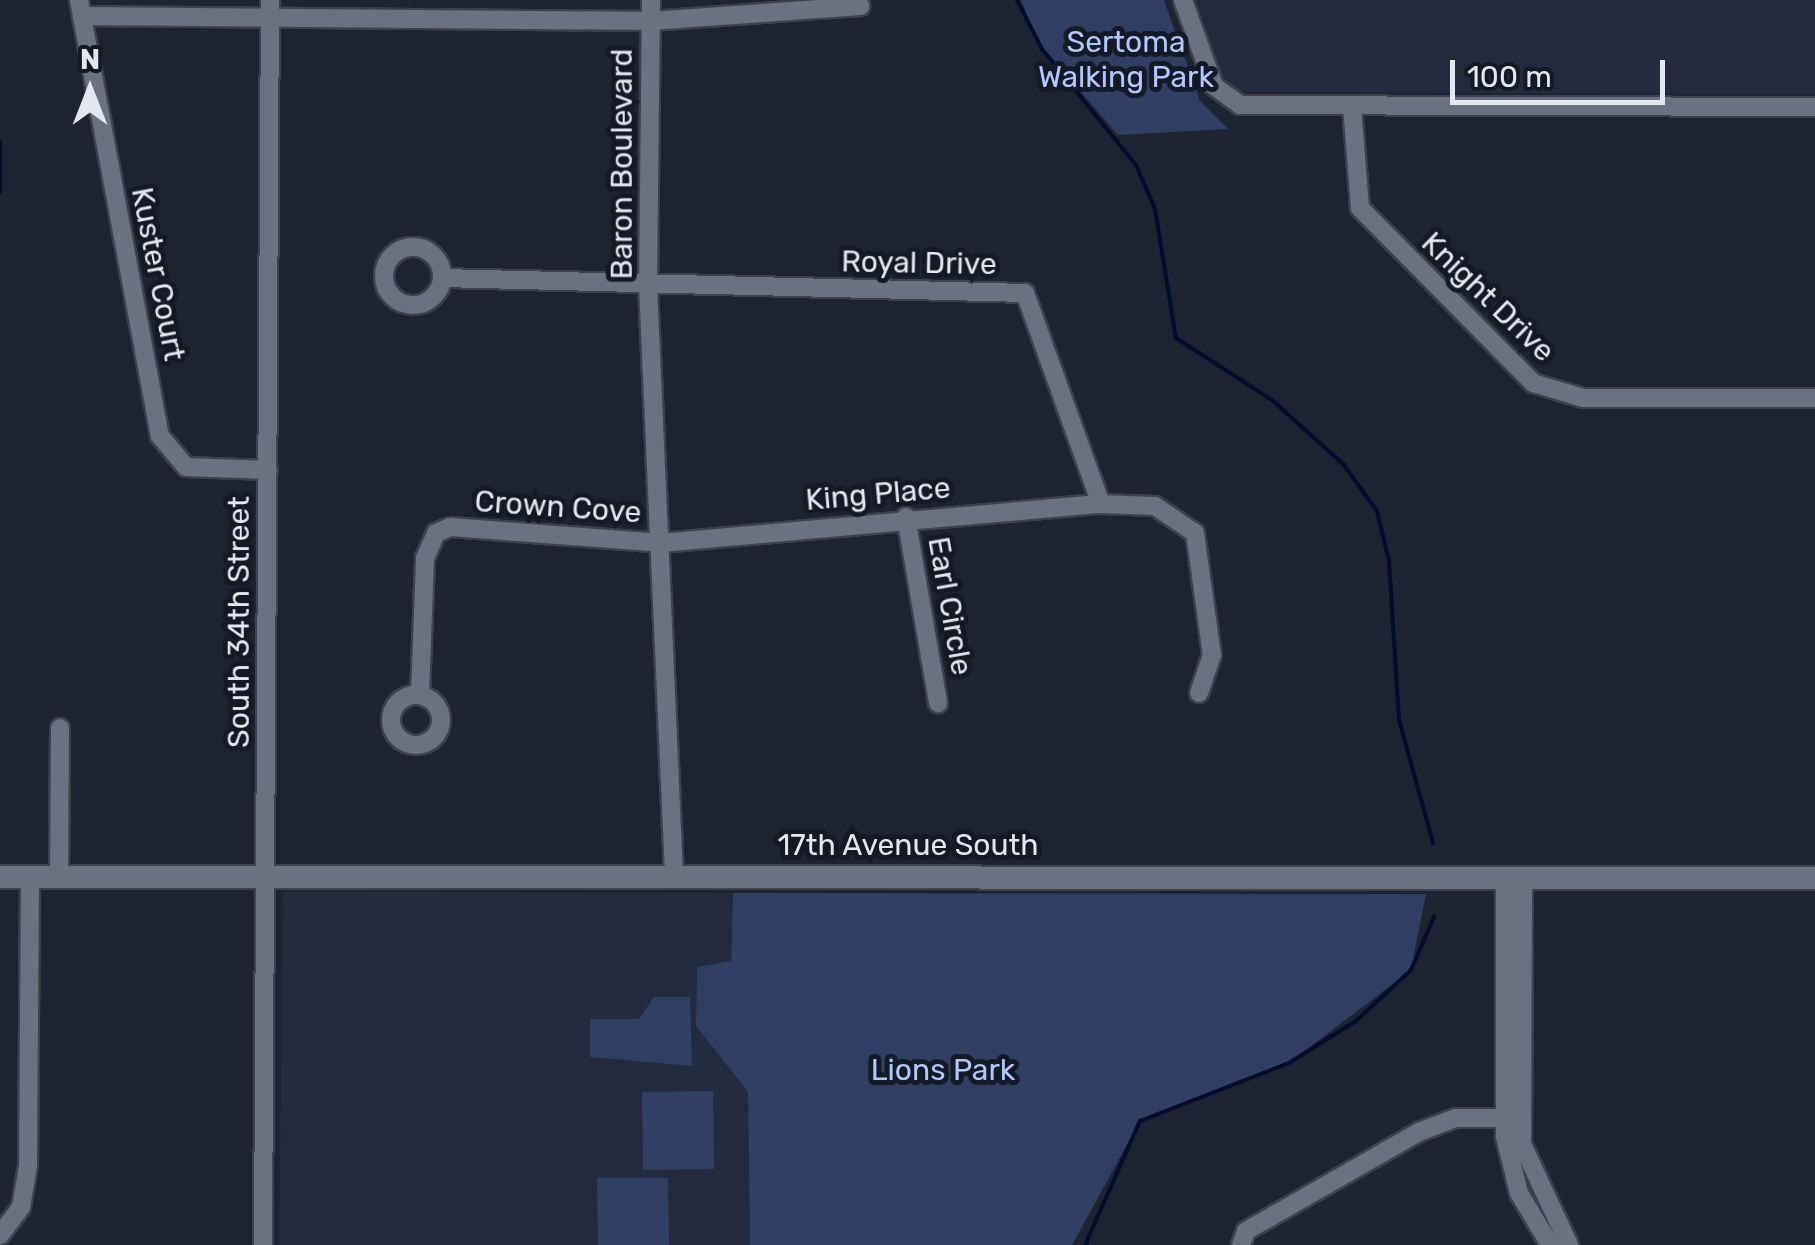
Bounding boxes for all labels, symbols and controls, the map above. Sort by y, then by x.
park label: Sertoma Walking Park [1038,24,1214,94]
north arrow [40,40,140,140]
scale bar [1455,40,1670,102]
text: N [80,43,100,76]
street label: Baron Boulevard [604,49,640,279]
text: 100 m [1467,59,1552,95]
street label: Kuster Court [124,184,192,364]
street label: Knight Drive [1414,225,1562,369]
street label: Royal Drive [841,244,997,282]
street label: King Place [804,470,952,518]
street label: Crown Cove [473,483,643,531]
street label: South 34th Street [221,496,257,748]
street label: Earl Circle [920,534,980,678]
street label: 17th Avenue South [777,827,1039,863]
park label: Lions Park [871,1052,1015,1088]

